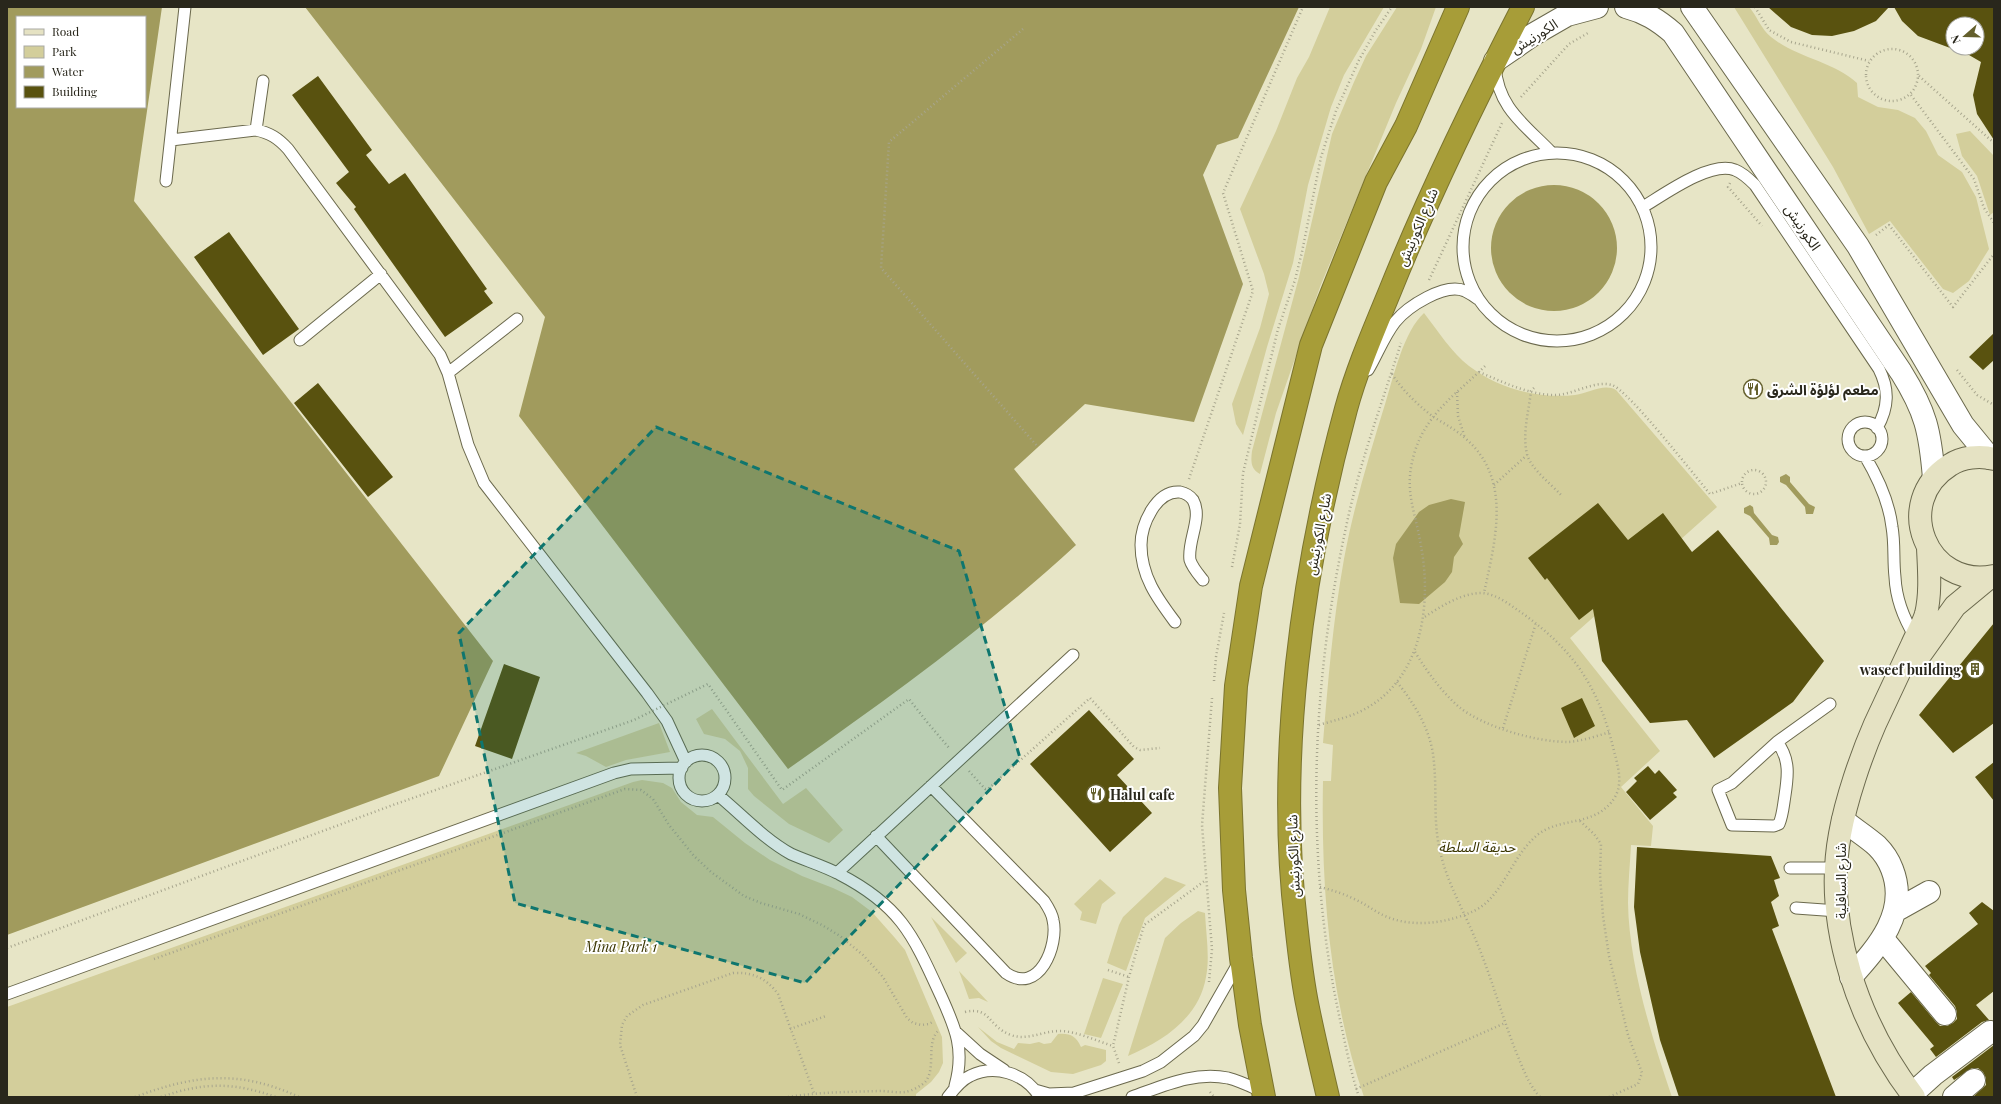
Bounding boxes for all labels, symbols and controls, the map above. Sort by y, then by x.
street label: الكورنيش [1507,14,1561,58]
legend [16,16,146,108]
north arrow [1945,16,1985,56]
text: Road [52,23,79,39]
text: N [1947,33,1964,46]
text: Park [52,43,77,59]
text: Water [51,63,85,79]
text: Building [52,83,98,99]
street label: شارع الكورنيش [1392,185,1444,270]
street label: الكورنيش [1781,200,1825,254]
restaurant icon: مطعم لؤلؤة الشرق [1742,378,1764,400]
place label: مطعم لؤلؤة الشرق [1767,380,1879,401]
street label: شارع الكورنيش [1301,491,1337,577]
building icon: waseef building [1964,658,1986,680]
place label: waseef building [1859,660,1961,679]
restaurant icon: Halul cafe [1085,783,1107,805]
place label: Halul cafe [1110,785,1175,804]
street label: شارع الكورنيش [1282,814,1306,898]
park label: حديقة السلطة [1439,837,1516,856]
street label: شارع السافلية [1831,843,1852,919]
park label: Mina Park 1 [584,937,657,956]

